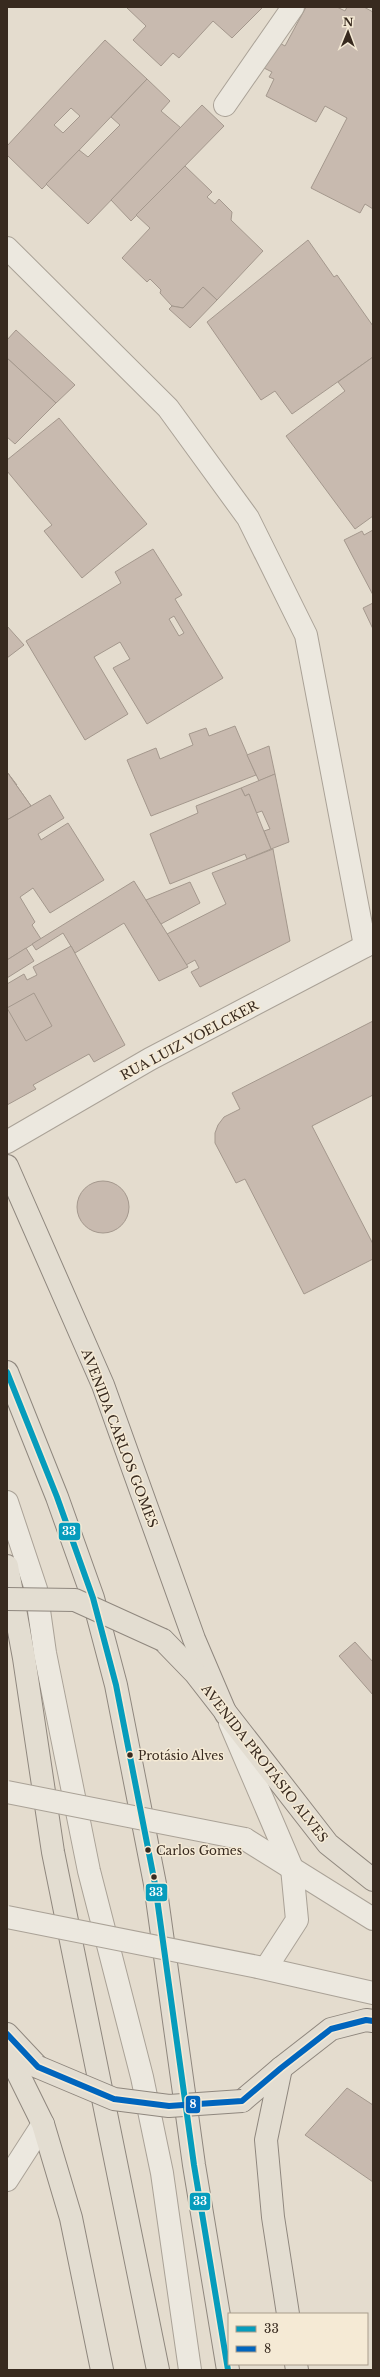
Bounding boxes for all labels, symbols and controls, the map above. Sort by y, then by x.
north arrow [328,12,368,52]
text: N [343,15,354,29]
street label: RUA LUIZ VOELCKER [117,996,262,1084]
street label: AVENIDA CARLOS GOMES [77,1345,162,1530]
line badge: 33 [58,1522,81,1541]
text: 33 [62,1524,76,1538]
street label: AVENIDA PROTÁSIO ALVES [197,1680,332,1846]
place label: Protásio Alves [138,1748,224,1763]
marker: Protásio Alves [125,1750,135,1760]
place label: Carlos Gomes [156,1843,242,1858]
marker: Carlos Gomes [143,1845,153,1855]
unlabelled marker [149,1872,159,1882]
line badge: 33 [145,1883,168,1902]
text: 33 [149,1885,163,1899]
line badge: 8 [185,2095,201,2114]
text: 8 [190,2097,197,2111]
line badge: 33 [189,2192,211,2211]
text: 33 [193,2194,207,2208]
legend [228,2313,368,2365]
text: 33 [264,2321,279,2336]
text: 8 [264,2341,271,2356]

